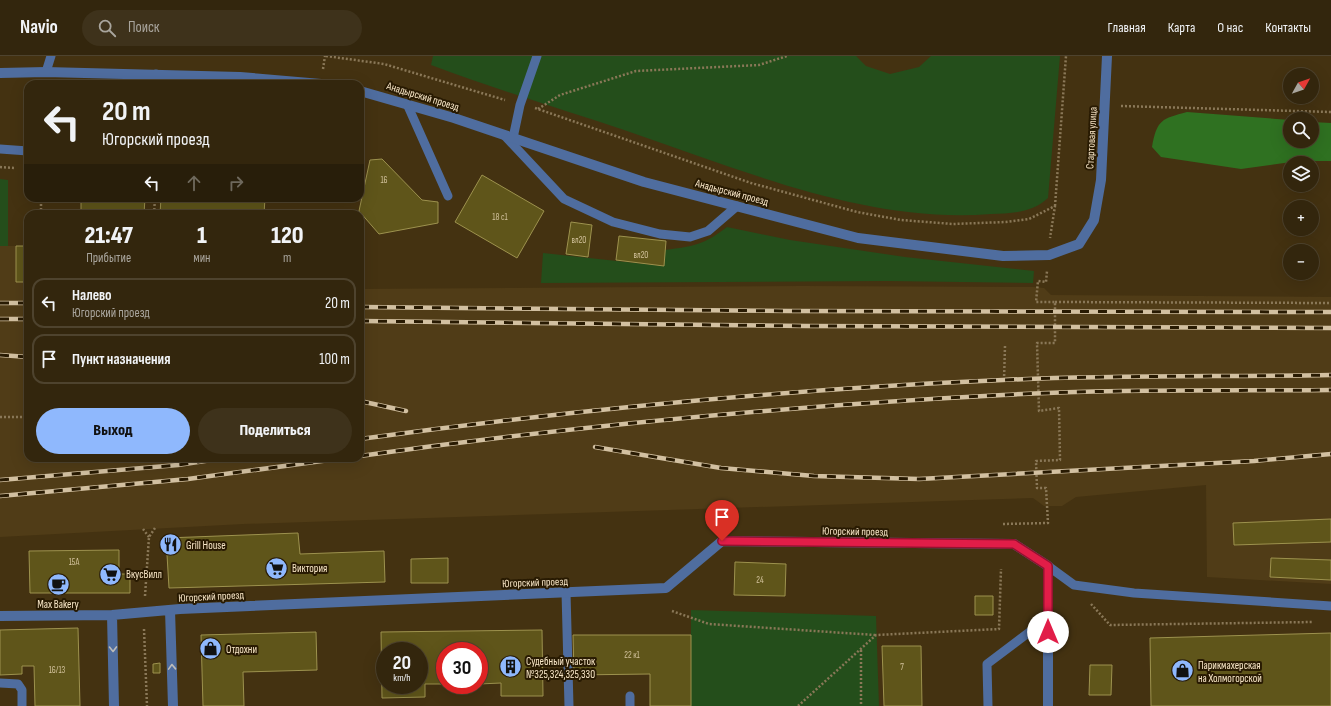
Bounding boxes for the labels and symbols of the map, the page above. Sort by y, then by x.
north arrow [1283,68,1319,104]
street label: Анадырский проезд [384,79,461,114]
street label: Стартовая улица [1083,107,1100,169]
house number: 16 [380,175,388,186]
street label: Анадырский проезд [693,176,770,209]
house number: 18 с1 [492,212,508,223]
house number: вл20 [572,235,586,246]
house number: вл20 [634,250,648,261]
pin [705,500,739,541]
street label: Югорский проезд [822,524,888,539]
restaurant icon: Grill House [157,532,183,558]
place label: Grill House [186,539,226,552]
supermarket icon: Виктория [263,555,289,581]
house number: 15А [69,557,79,568]
supermarket icon: ВкусВилл [97,561,123,587]
place label: Виктория [292,562,327,575]
place label: ВкусВилл [126,568,162,581]
cafe icon: Max Bakery [45,571,71,597]
street label: Югорский проезд [502,575,569,590]
house number: 24 [756,575,764,586]
street label: Югорский проезд [178,588,245,605]
place label: Max Bakery [37,598,80,611]
position arrow [1027,611,1069,653]
shop icon: Отдохни [197,636,223,662]
speed limit sign: 30 [436,642,488,694]
place label: Отдохни [226,643,257,656]
one-way arrow [109,646,117,652]
house number: 22 к1 [624,650,641,661]
building icon: Судебный участок №325,324,325,330 [498,654,524,680]
place label: Судебный участок №325,324,325,330 [526,655,596,681]
shop icon: Парикмахерская на Холмогорской [1169,658,1195,684]
place label: Парикмахерская на Холмогорской [1198,659,1262,685]
house number: 7 [900,662,904,673]
one-way arrow [168,664,176,670]
house number: 16/13 [49,665,66,676]

